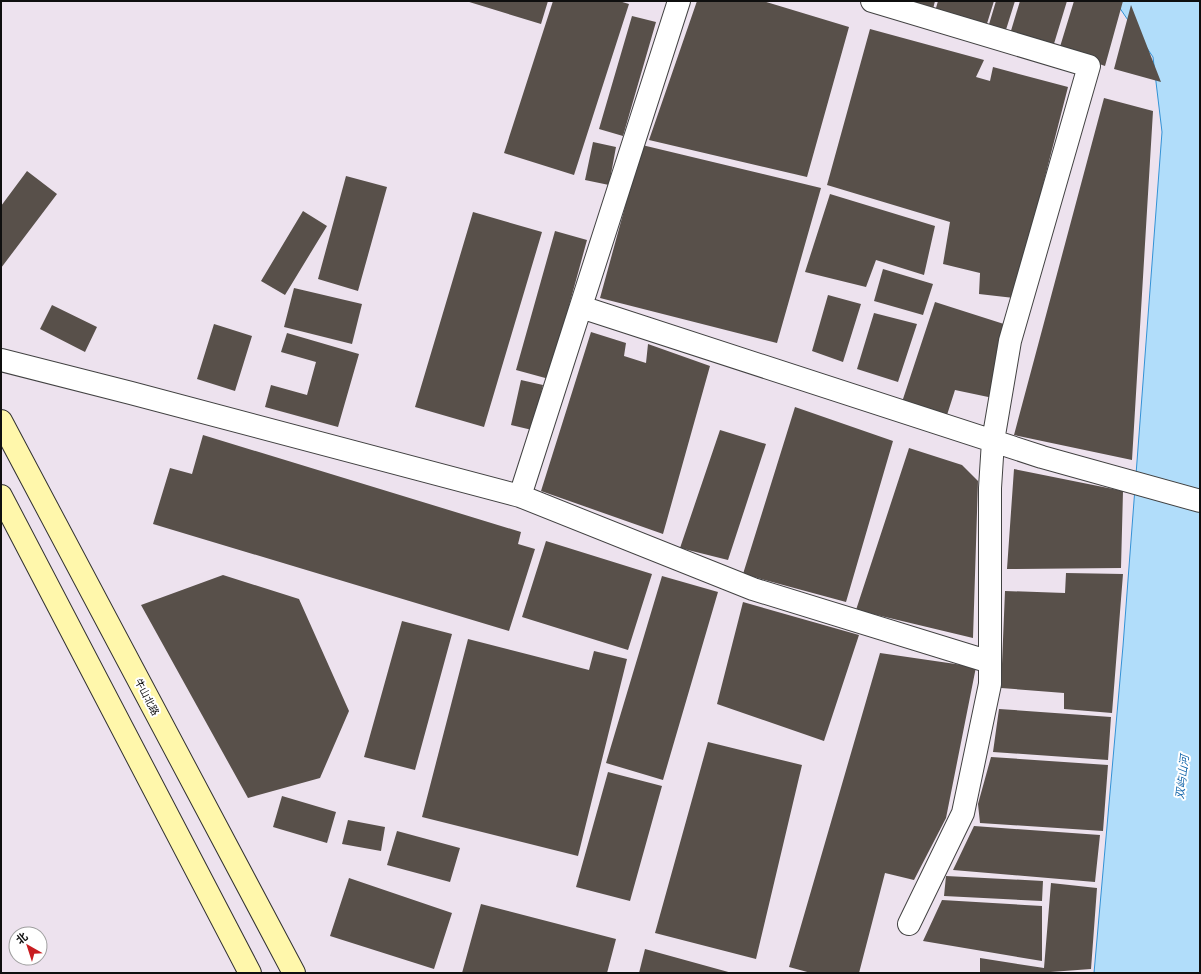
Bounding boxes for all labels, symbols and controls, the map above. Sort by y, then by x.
street label: 牛山北路 [132,676,162,718]
water label: 双屿山河 [1172,752,1192,800]
north arrow [8,926,48,966]
text: 北 [13,929,30,947]

